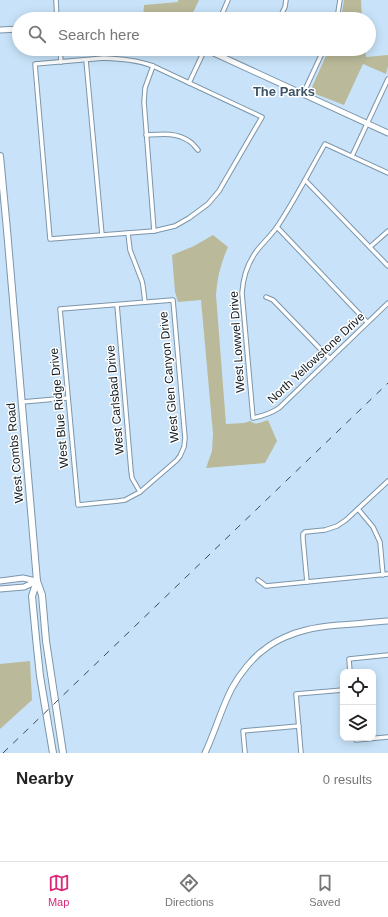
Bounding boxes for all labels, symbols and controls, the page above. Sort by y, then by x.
search box [12,12,376,56]
icon: search [26,23,48,45]
text: Search here [58,26,140,43]
district label: The Parks [253,84,315,99]
street label: West Lowwel Drive [226,290,248,393]
street label: North Yellowstone Drive [265,309,368,407]
street label: West Glen Canyon Drive [156,310,182,443]
street label: West Carlsbad Drive [103,344,127,455]
street label: West Blue Ridge Drive [47,347,71,469]
street label: West Combs Road [4,402,26,504]
map controls [340,669,376,741]
button: locate [340,669,376,705]
button: layers [340,705,376,741]
text: Nearby [16,769,74,788]
text: 0 results [323,772,372,787]
tab: Map [48,872,70,908]
tab: Directions [165,872,214,908]
tab: Saved [309,872,340,908]

